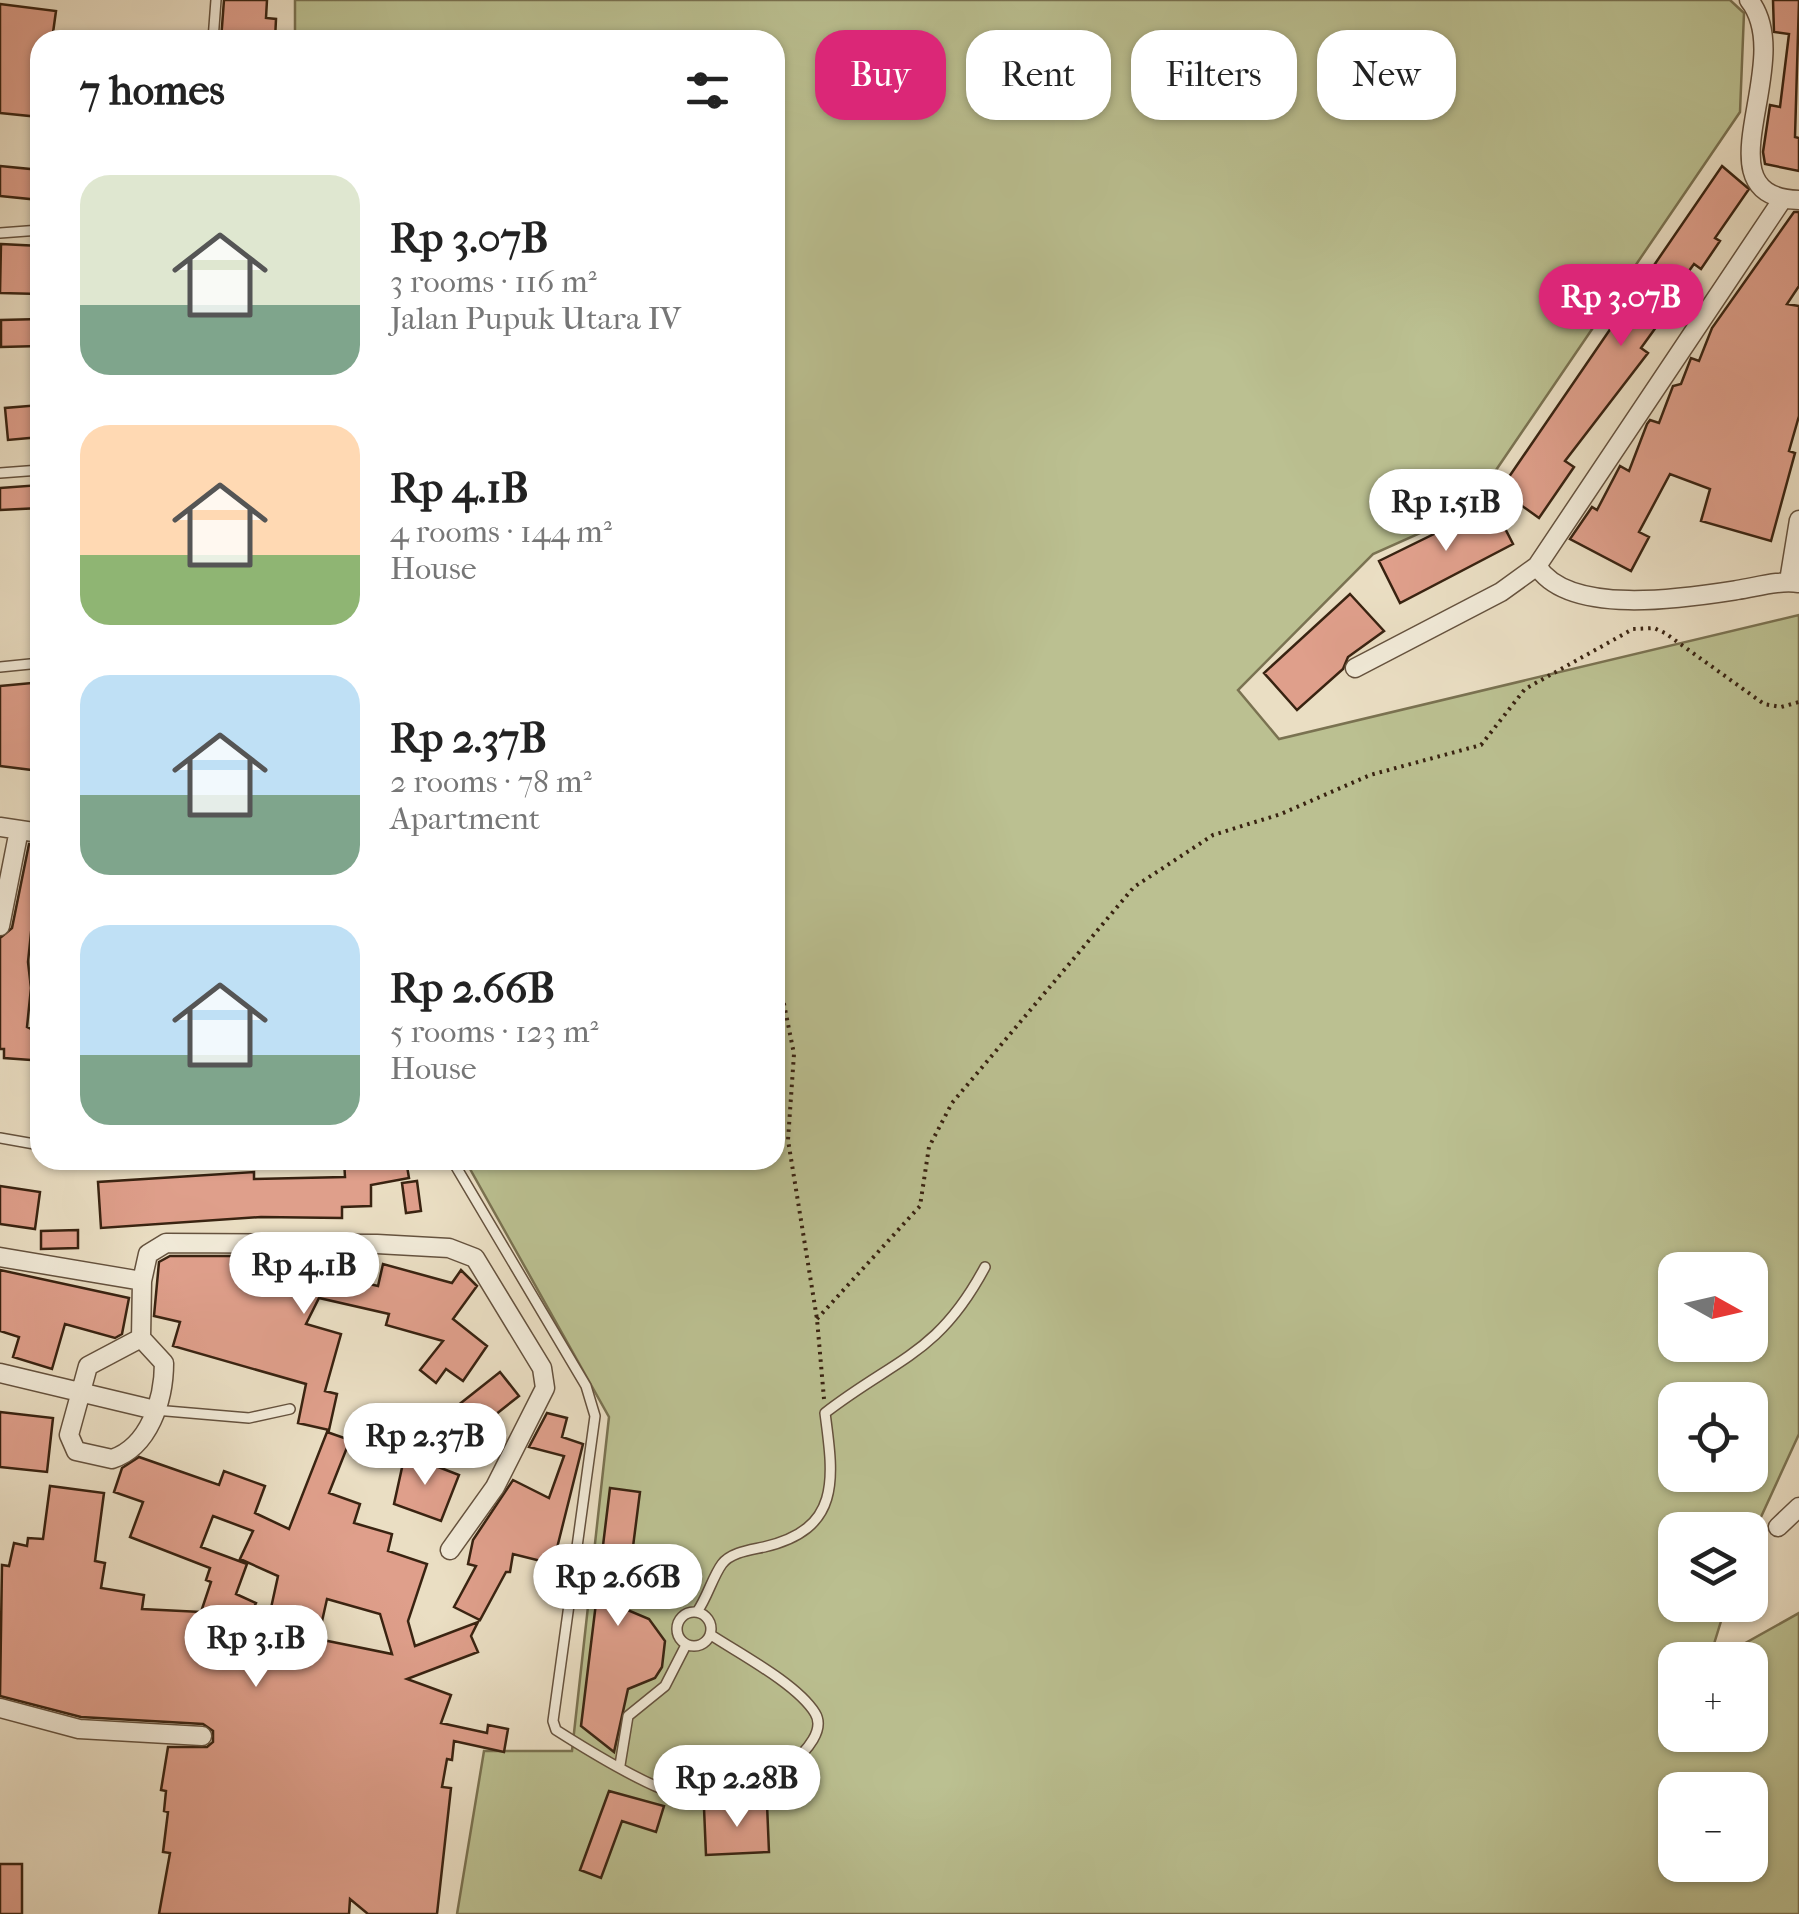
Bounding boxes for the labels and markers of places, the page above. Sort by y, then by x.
pin: Rp 3.07B [1518,264,1724,349]
pin: Rp 1.51B [1343,469,1549,554]
pin: Rp 4.1B [212,1232,396,1317]
pin: Rp 2.37B [322,1403,528,1488]
pin: Rp 2.66B [515,1544,721,1629]
pin: Rp 3.1B [164,1605,348,1690]
pin: Rp 2.28B [634,1745,840,1830]

